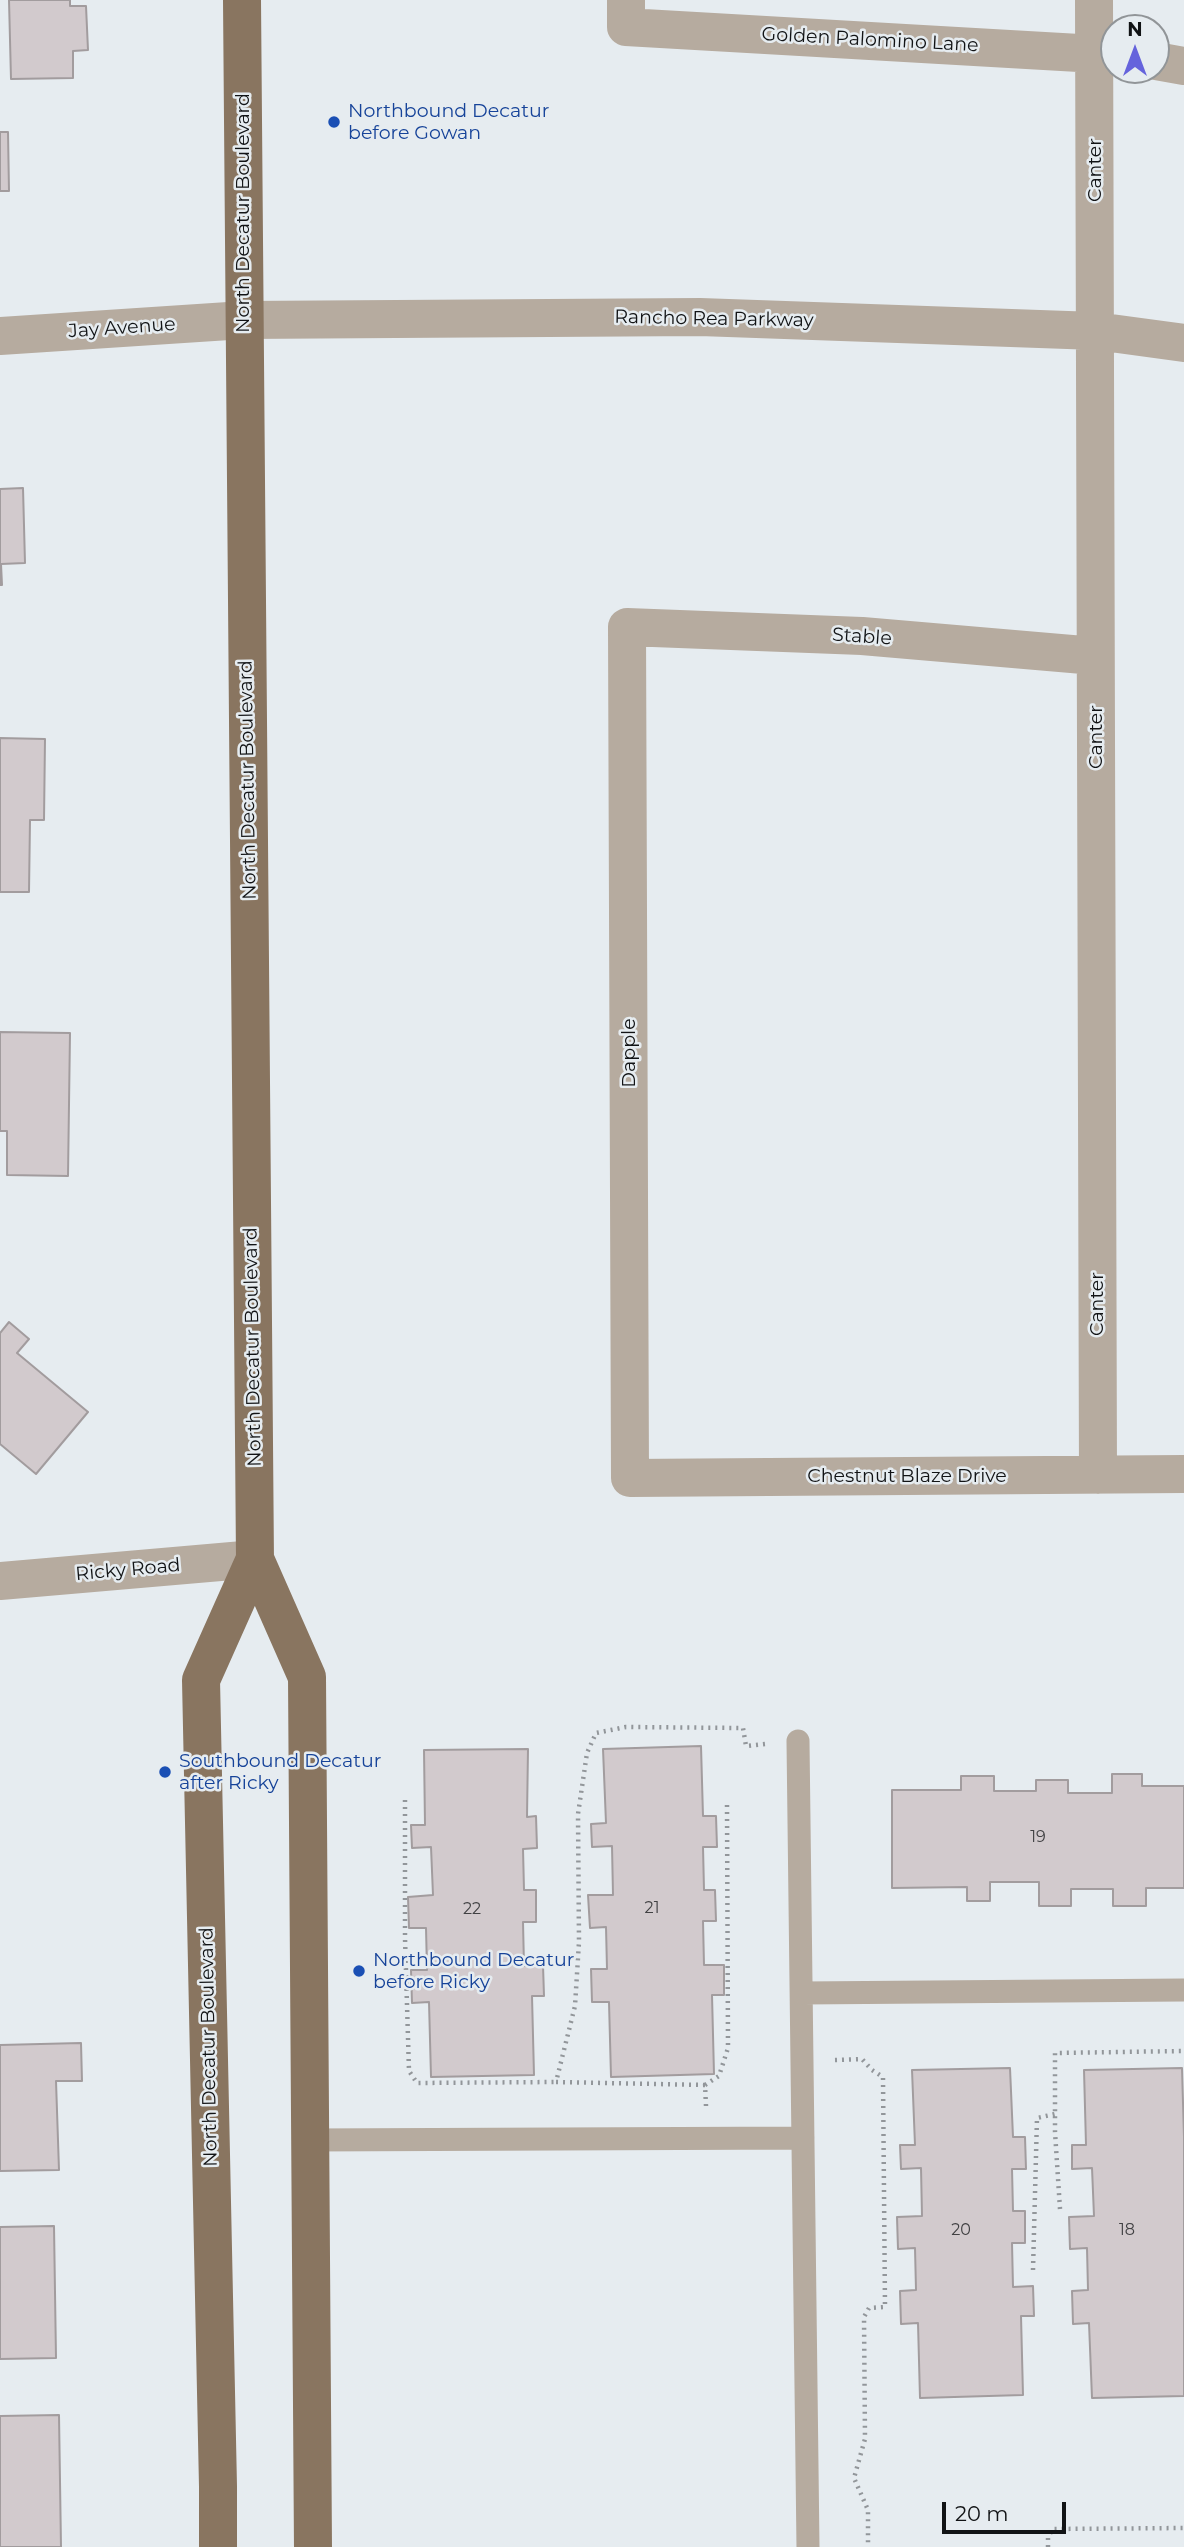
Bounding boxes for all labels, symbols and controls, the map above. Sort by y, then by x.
north arrow [1100,14,1170,84]
text: N [1127,18,1143,41]
street label: Golden Palomino Lane [761,23,979,57]
street label: North Decatur Boulevard [232,93,254,333]
place label: Northbound Decatur before Gowan [348,100,549,144]
marker: Northbound Decatur before Gowan [326,114,342,130]
street label: Canter [1084,138,1106,202]
street label: Rancho Rea Parkway [614,306,814,332]
street label: Jay Avenue [68,313,176,343]
street label: Stable [831,624,893,650]
street label: North Decatur Boulevard [235,660,261,900]
street label: Canter [1085,705,1107,769]
street label: Dapple [618,1018,640,1088]
street label: North Decatur Boulevard [240,1227,266,1467]
street label: Canter [1086,1272,1108,1336]
street label: Chestnut Blaze Drive [807,1465,1007,1487]
street label: Ricky Road [75,1554,181,1586]
place label: Southbound Decatur after Ricky [179,1750,381,1794]
marker: Southbound Decatur after Ricky [157,1764,173,1780]
house number: 19 [1030,1827,1046,1847]
house number: 21 [645,1898,659,1918]
house number: 22 [463,1899,481,1919]
street label: North Decatur Boulevard [196,1927,222,2167]
place label: Northbound Decatur before Ricky [373,1949,574,1993]
marker: Northbound Decatur before Ricky [351,1963,367,1979]
house number: 20 [951,2220,971,2240]
house number: 18 [1119,2220,1135,2240]
scale bar [946,2488,1070,2532]
text: 20 m [955,2501,1009,2526]

